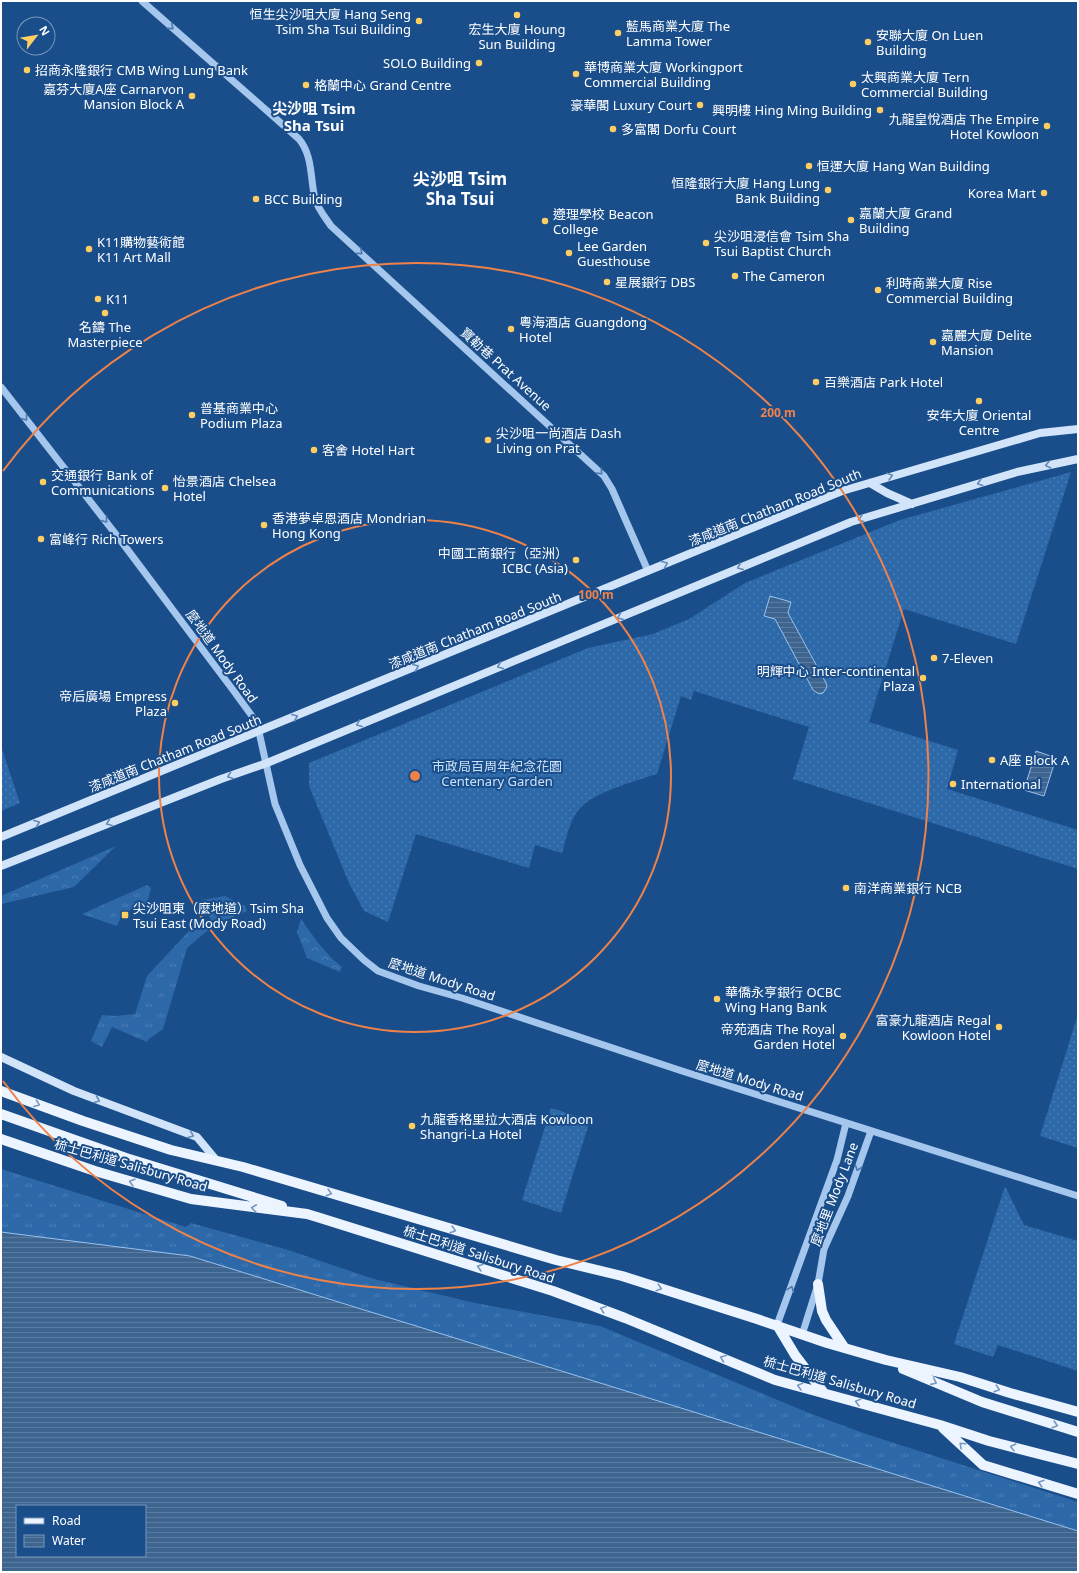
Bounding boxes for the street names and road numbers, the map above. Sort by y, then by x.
street label: 寶勒巷 Prat Avenue [457,323,555,415]
street label: 漆咸道南 Chatham Road South [686,464,864,550]
street label: 漆咸道南 Chatham Road South [386,587,564,673]
street label: 麼地道 Mody Road [182,606,262,706]
street label: 漆咸道南 Chatham Road South [86,710,264,796]
street label: 麼地道 Mody Road [386,953,498,1005]
street label: 麼地道 Mody Road [694,1055,806,1105]
street label: 梳士巴利道 Salisbury Road [52,1135,210,1195]
street label: 麼地里 Mody Lane [806,1140,862,1248]
street label: 梳士巴利道 Salisbury Road [401,1221,557,1287]
street label: 梳士巴利道 Salisbury Road [761,1352,919,1412]

